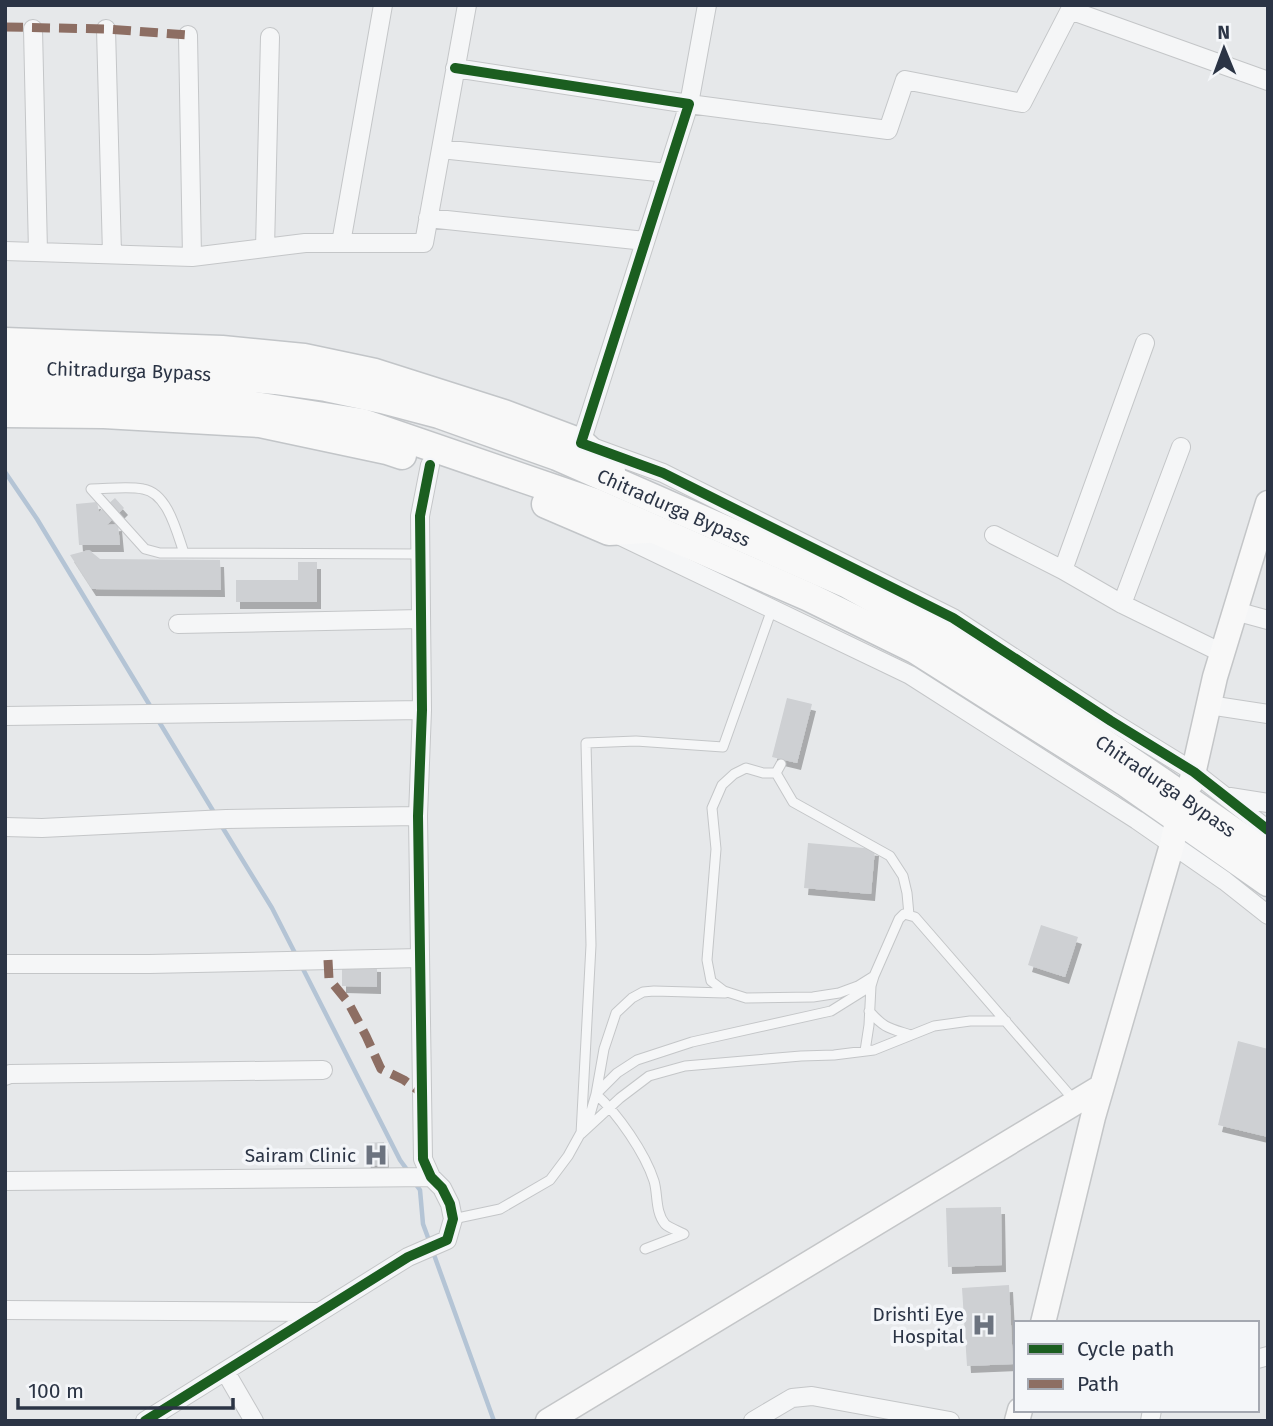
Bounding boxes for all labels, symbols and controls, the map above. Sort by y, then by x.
north arrow [1189,14,1259,84]
text: N [1217,21,1230,44]
street label: Chitradurga Bypass [46,357,212,386]
street label: Chitradurga Bypass [593,464,754,552]
street label: Chitradurga Bypass [1091,730,1240,842]
hospital icon: Sairam Clinic [362,1141,390,1169]
place label: Sairam Clinic [245,1144,356,1167]
place label: Drishti Eye Hospital [872,1303,964,1348]
hospital icon: Drishti Eye Hospital [970,1311,998,1339]
legend [1014,1321,1259,1412]
text: Cycle path [1077,1336,1175,1362]
scale bar [18,1366,233,1410]
text: Path [1077,1371,1119,1397]
text: 100 m [28,1378,84,1404]

